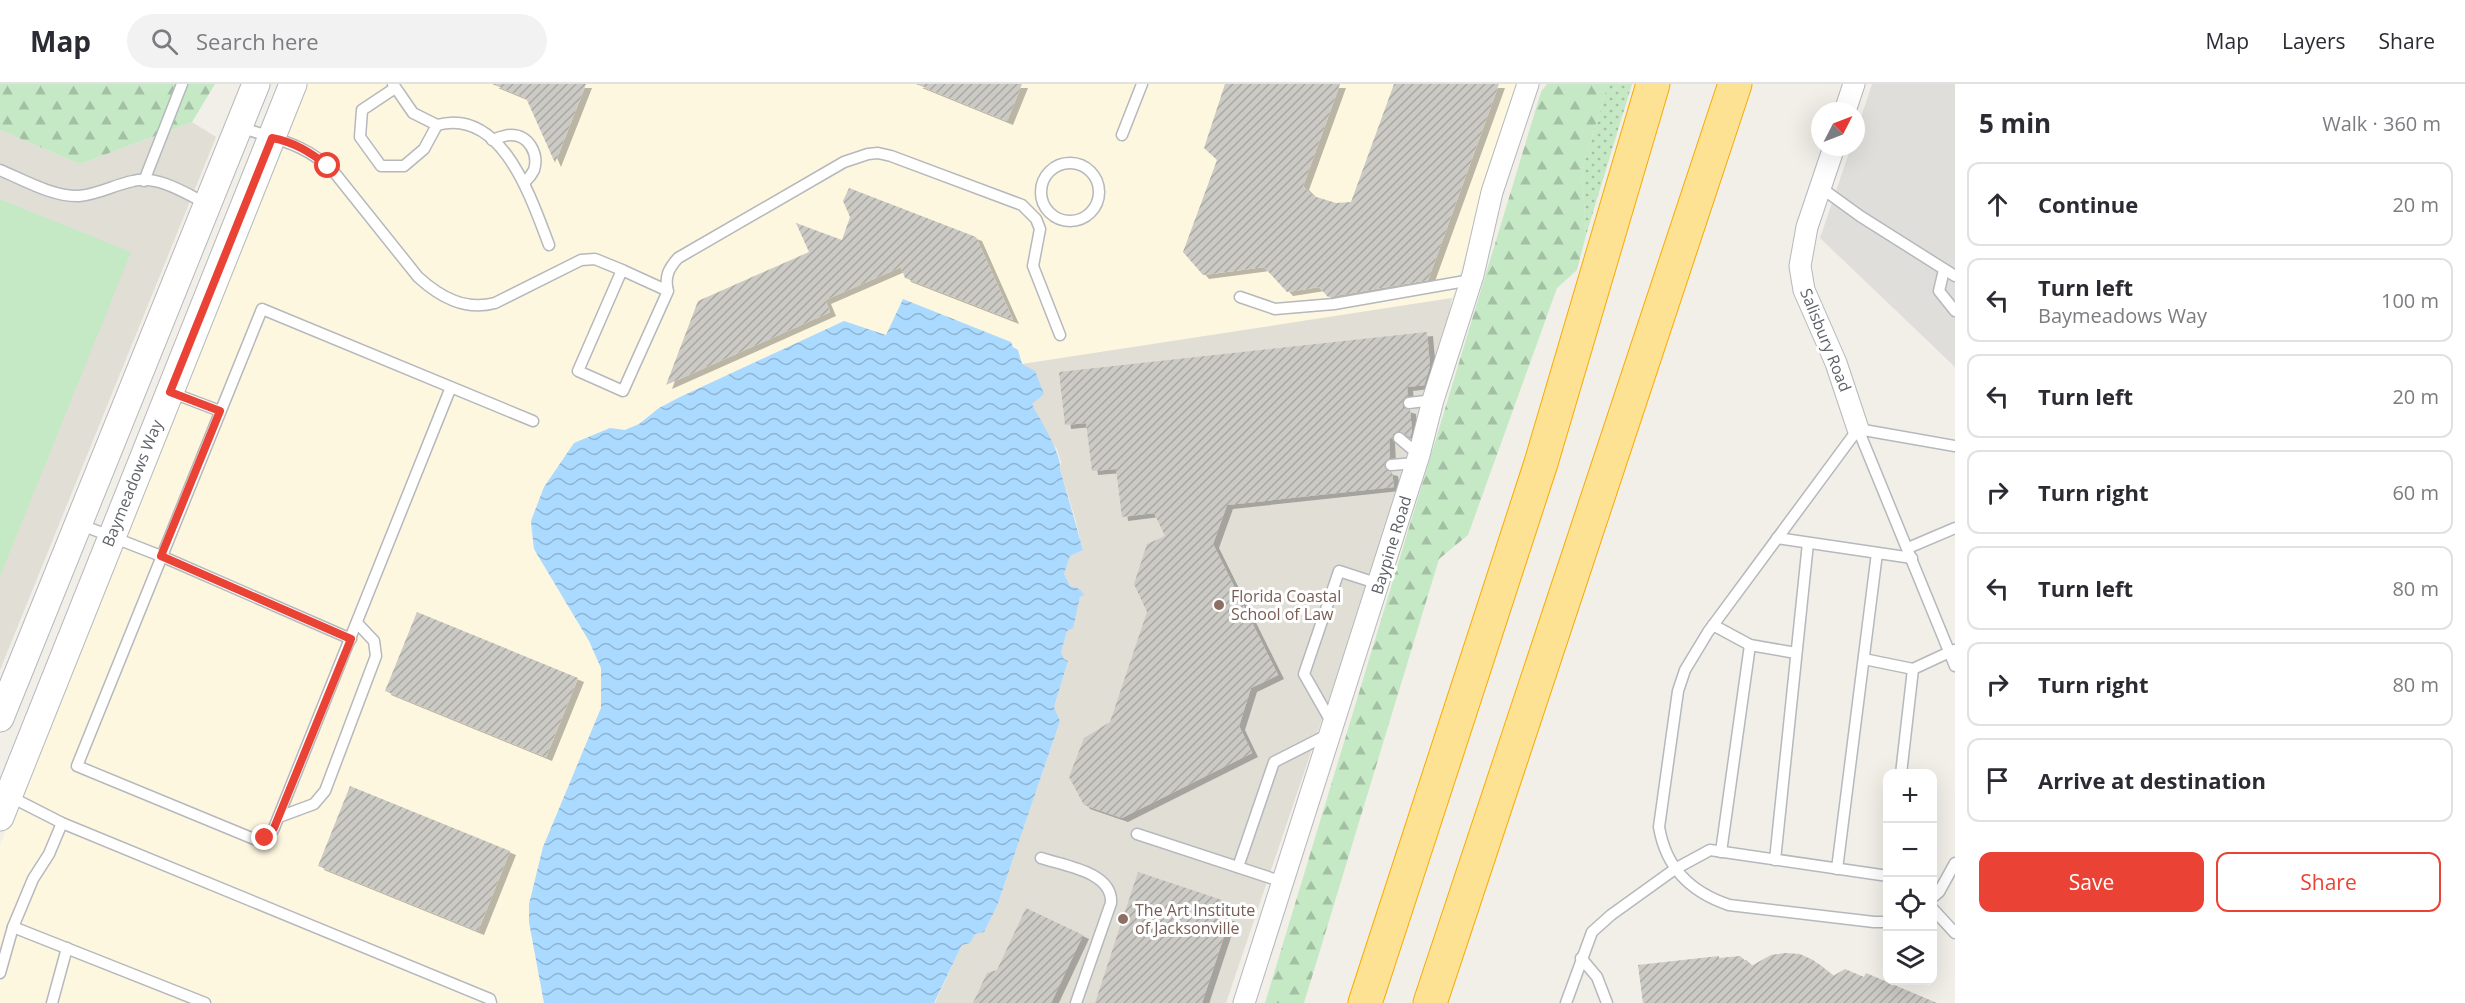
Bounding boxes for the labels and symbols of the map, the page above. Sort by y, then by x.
north arrow [1811,102,1865,156]
route start [314,152,340,178]
street label: Salisbury Road [1795,285,1857,395]
street label: Baymeadows Way [96,415,168,550]
street label: Baypine Road [1366,493,1416,597]
place label: Florida Coastal School of Law [1231,585,1341,625]
marker: Florida Coastal School of Law [1212,598,1226,612]
route end [251,824,277,850]
place label: The Art Institute of Jacksonville [1135,899,1255,939]
marker: The Art Institute of Jacksonville [1116,912,1130,926]

